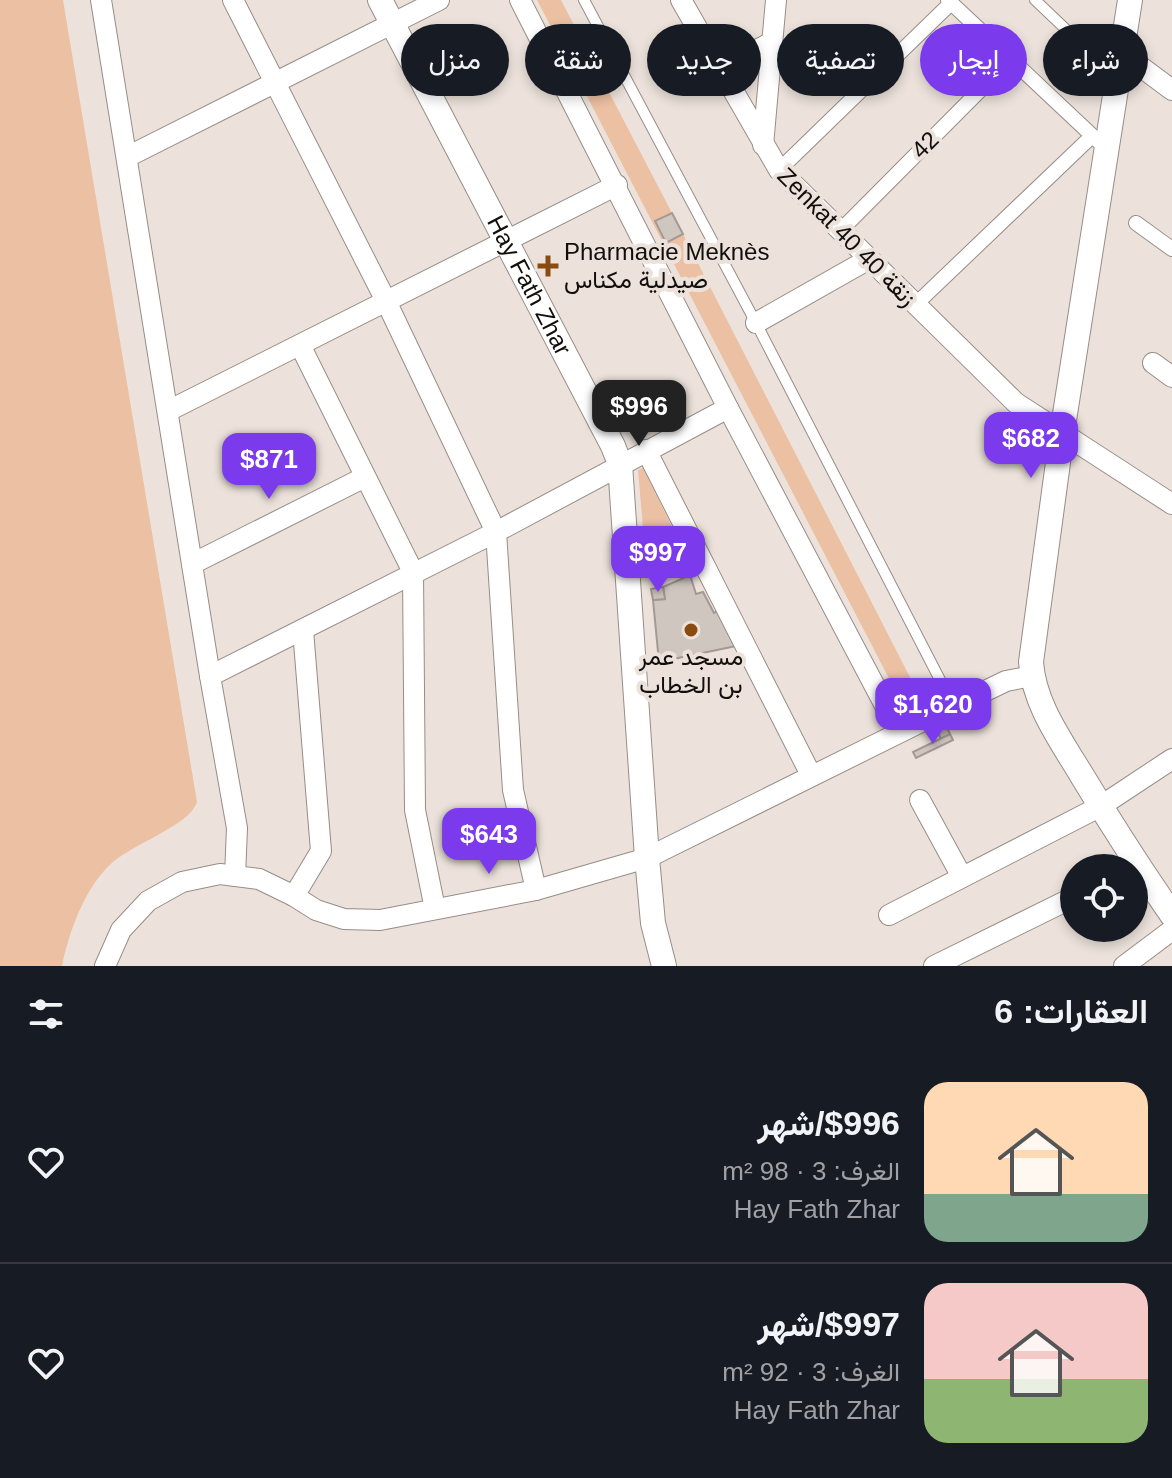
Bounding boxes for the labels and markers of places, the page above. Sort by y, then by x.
place label: Pharmacie Meknès صيدلية مكناس [564,238,769,294]
marker: Pharmacie Meknès صيدلية مكناس [539,257,557,275]
pin: $996 [592,380,686,448]
pin: $682 [984,412,1078,480]
pin: $871 [222,433,316,501]
pin: $997 [611,526,705,594]
marker: مسجد عمر بن الخطاب [682,621,700,639]
place label: مسجد عمر بن الخطاب [638,643,743,699]
pin: $1,620 [868,678,998,746]
pin: $643 [442,808,536,876]

